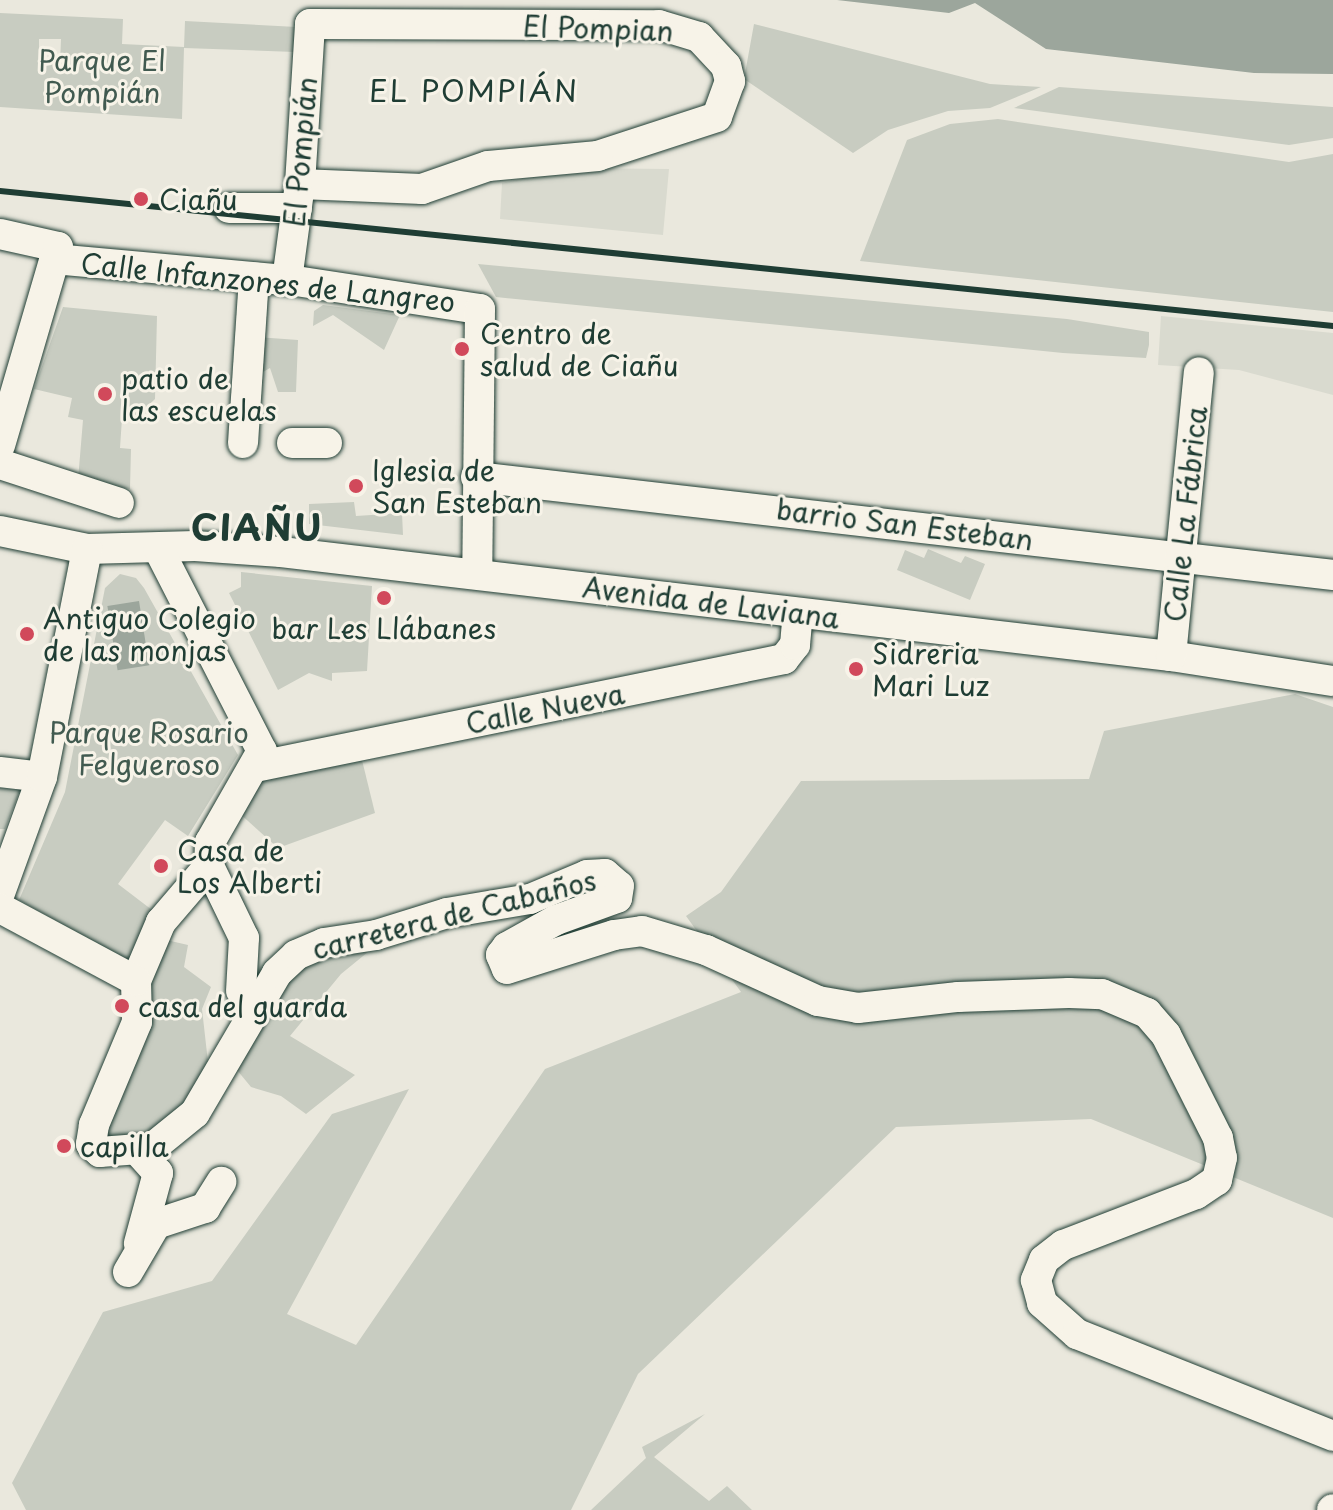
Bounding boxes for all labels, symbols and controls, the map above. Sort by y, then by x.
street label: El Pompian [522,9,674,47]
park label: Parque El Pompián [38,43,166,109]
district label: EL POMPIÁN [370,72,578,108]
street label: El Pompián [277,75,323,229]
place label: Ciañu [159,182,238,216]
marker: Ciañu [130,188,152,210]
street label: Calle Infanzones de Langreo [76,245,460,319]
place label: Centro de salud de Ciañu [480,316,679,382]
marker: Centro de salud de Ciañu [451,338,473,360]
place label: patio de las escuelas [121,361,277,427]
marker: patio de las escuelas [96,385,114,403]
street label: Calle La Fábrica [1157,403,1213,625]
place label: Iglesia de San Esteban [372,453,538,519]
marker: Iglesia de San Esteban [347,477,365,495]
street label: barrio San Esteban [776,492,1034,556]
district label: CIAÑU [191,505,323,549]
street label: Avenida de Laviana [580,570,842,634]
marker: bar Les Llábanes [375,589,393,607]
place label: Antiguo Colegio de las monjas [43,601,258,667]
place label: bar Les Llábanes [270,611,498,645]
marker: Antiguo Colegio de las monjas [18,625,36,643]
place label: Sidreria Mari Luz [872,636,990,702]
marker: Sidreria Mari Luz [847,660,865,678]
street label: Calle Nueva [462,676,628,740]
park label: Parque Rosario Felgueroso [48,715,250,781]
place label: Casa de Los Alberti [177,833,324,899]
marker: Casa de Los Alberti [152,857,170,875]
street label: carretera de Cabaños [308,862,600,966]
place label: casa del guarda [138,989,353,1023]
marker: casa del guarda [113,997,131,1015]
place label: capilla [80,1129,169,1163]
marker: capilla [55,1137,73,1155]

